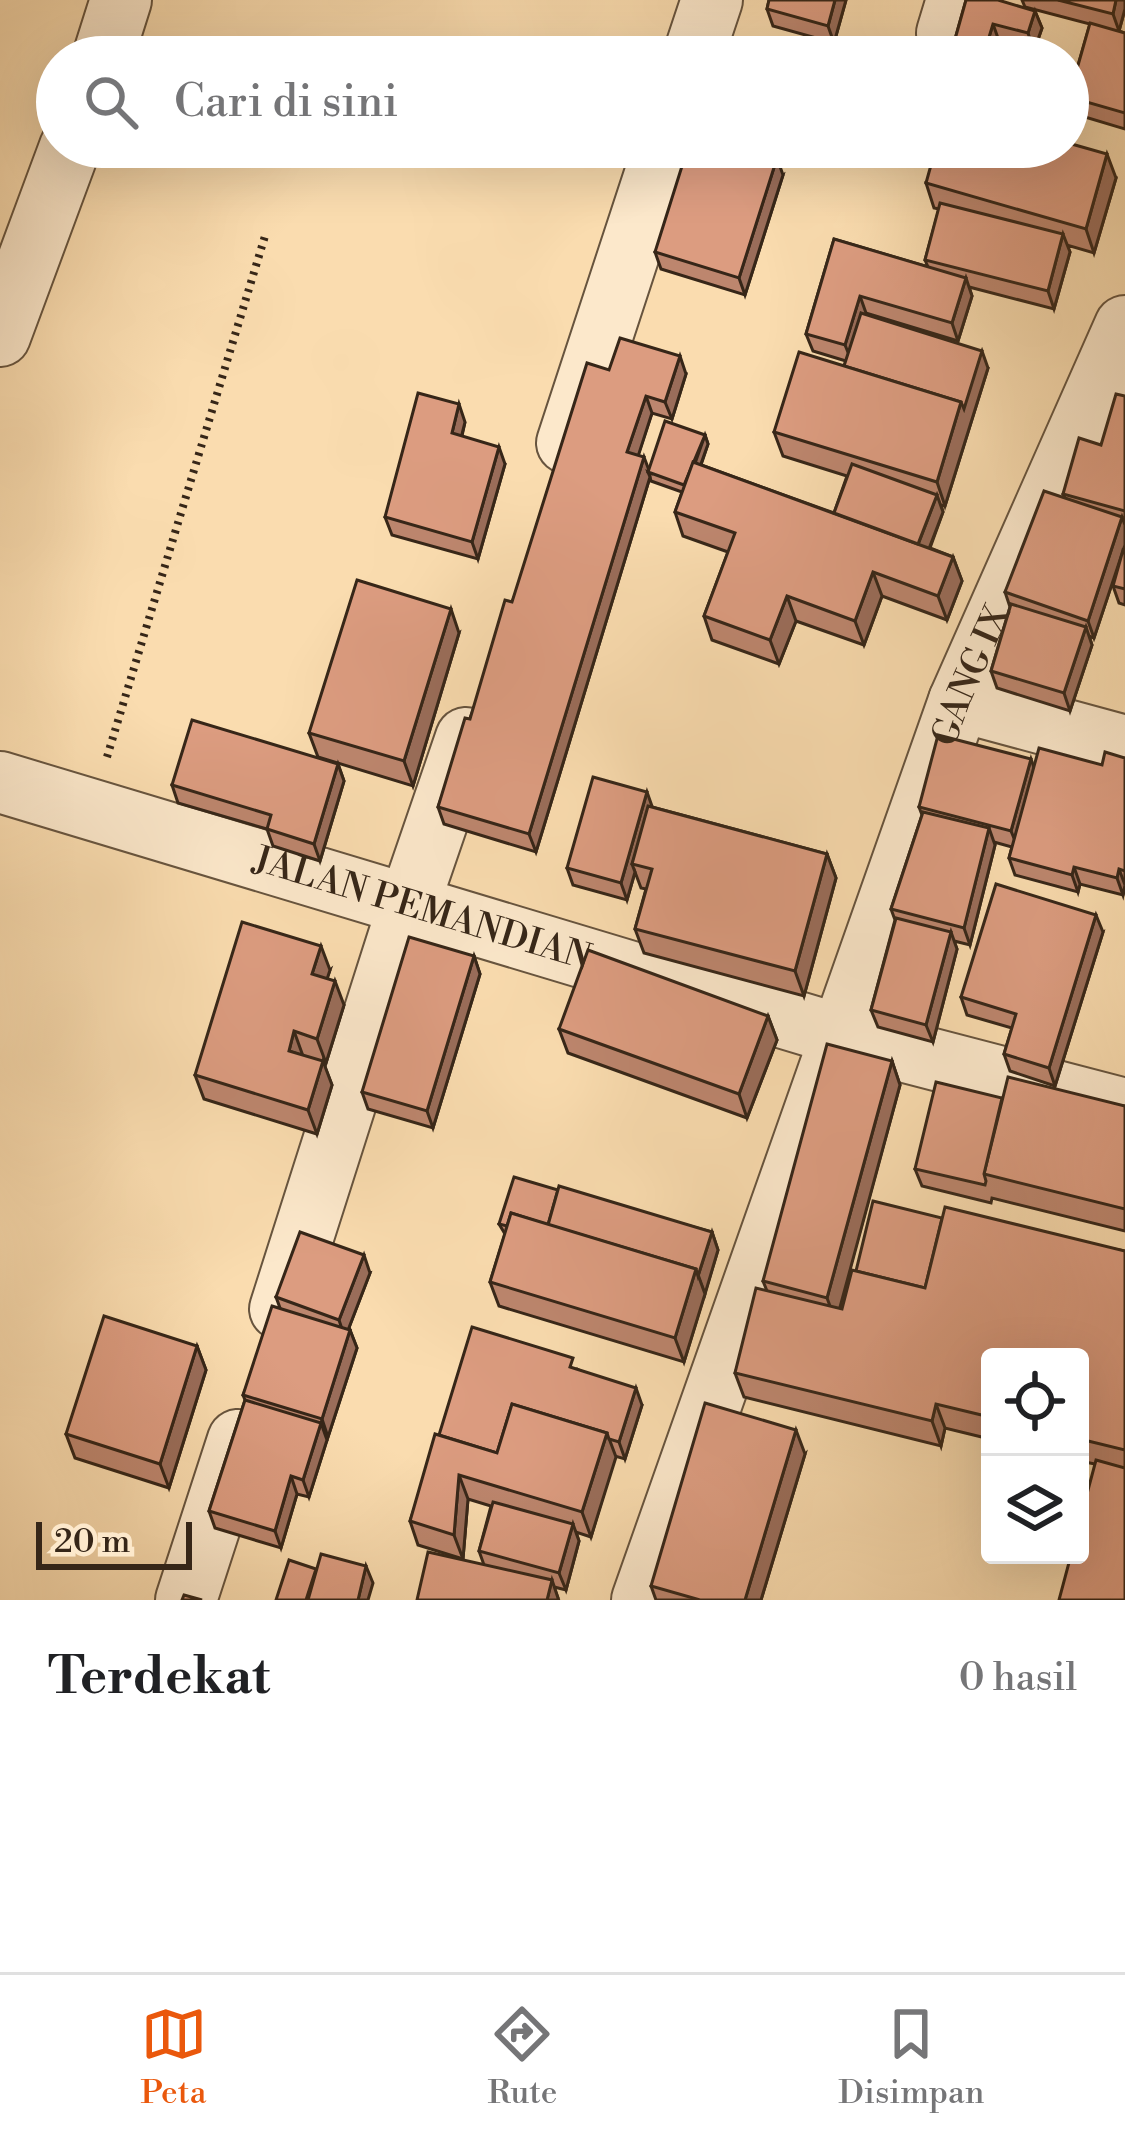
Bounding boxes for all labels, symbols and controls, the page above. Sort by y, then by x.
search box [36,36,1089,168]
icon: search [78,69,144,135]
text: Cari di sini [174,74,398,131]
street label: GANG IX [922,597,1021,752]
street label: JALAN PEMANDIAN [246,837,597,981]
map controls [981,1348,1089,1564]
button: locate [981,1348,1089,1456]
button: layers [981,1456,1089,1564]
scale bar [36,1516,192,1569]
text: 20 m [54,1522,130,1563]
text: Terdekat [48,1646,270,1710]
text: 0 hasil [959,1654,1077,1703]
tab: Peta [141,2001,207,2114]
tab: Rute [488,2001,557,2114]
tab: Disimpan [838,2001,984,2114]

